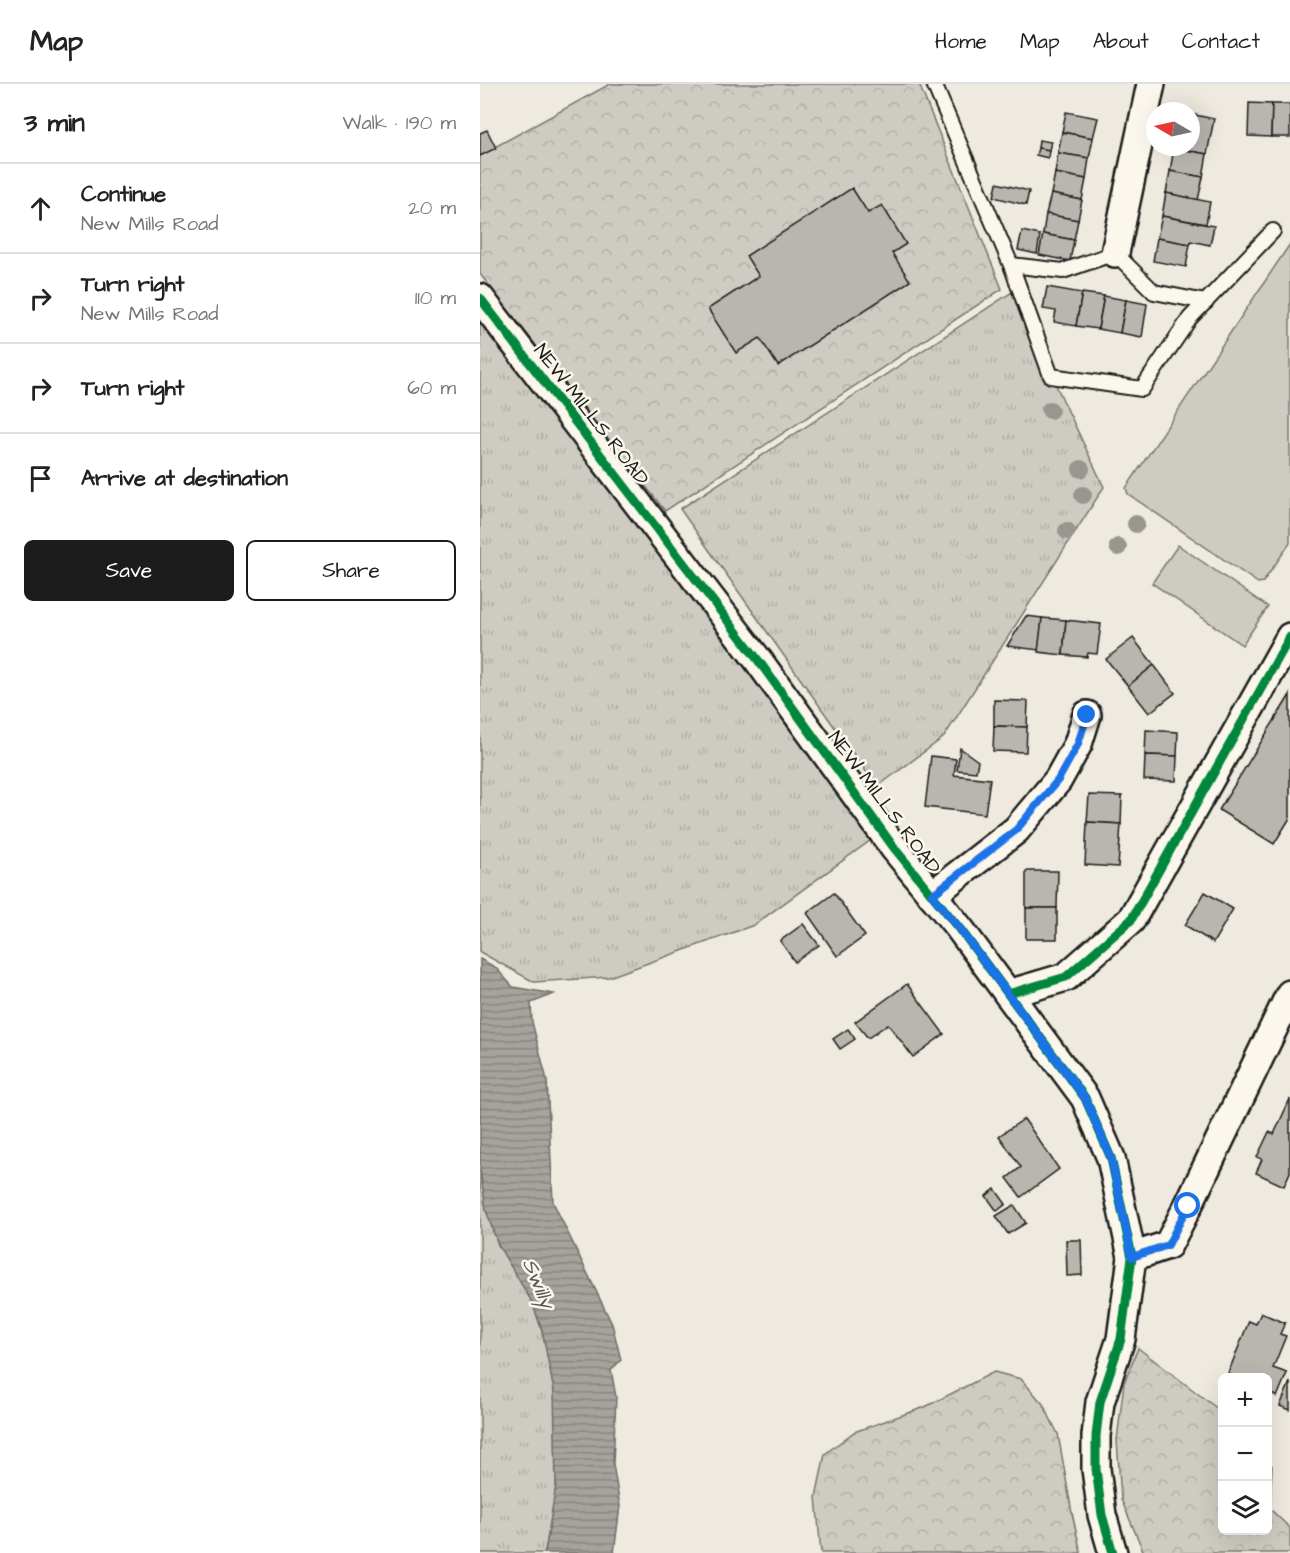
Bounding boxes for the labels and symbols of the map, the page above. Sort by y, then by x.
north arrow [1146,102,1200,156]
street label: NEW MILLS ROAD [527,338,655,491]
route end [1073,701,1099,727]
street label: NEW MILLS ROAD [821,725,947,880]
route start [1174,1192,1200,1218]
water label: Swilly [514,1254,563,1315]

